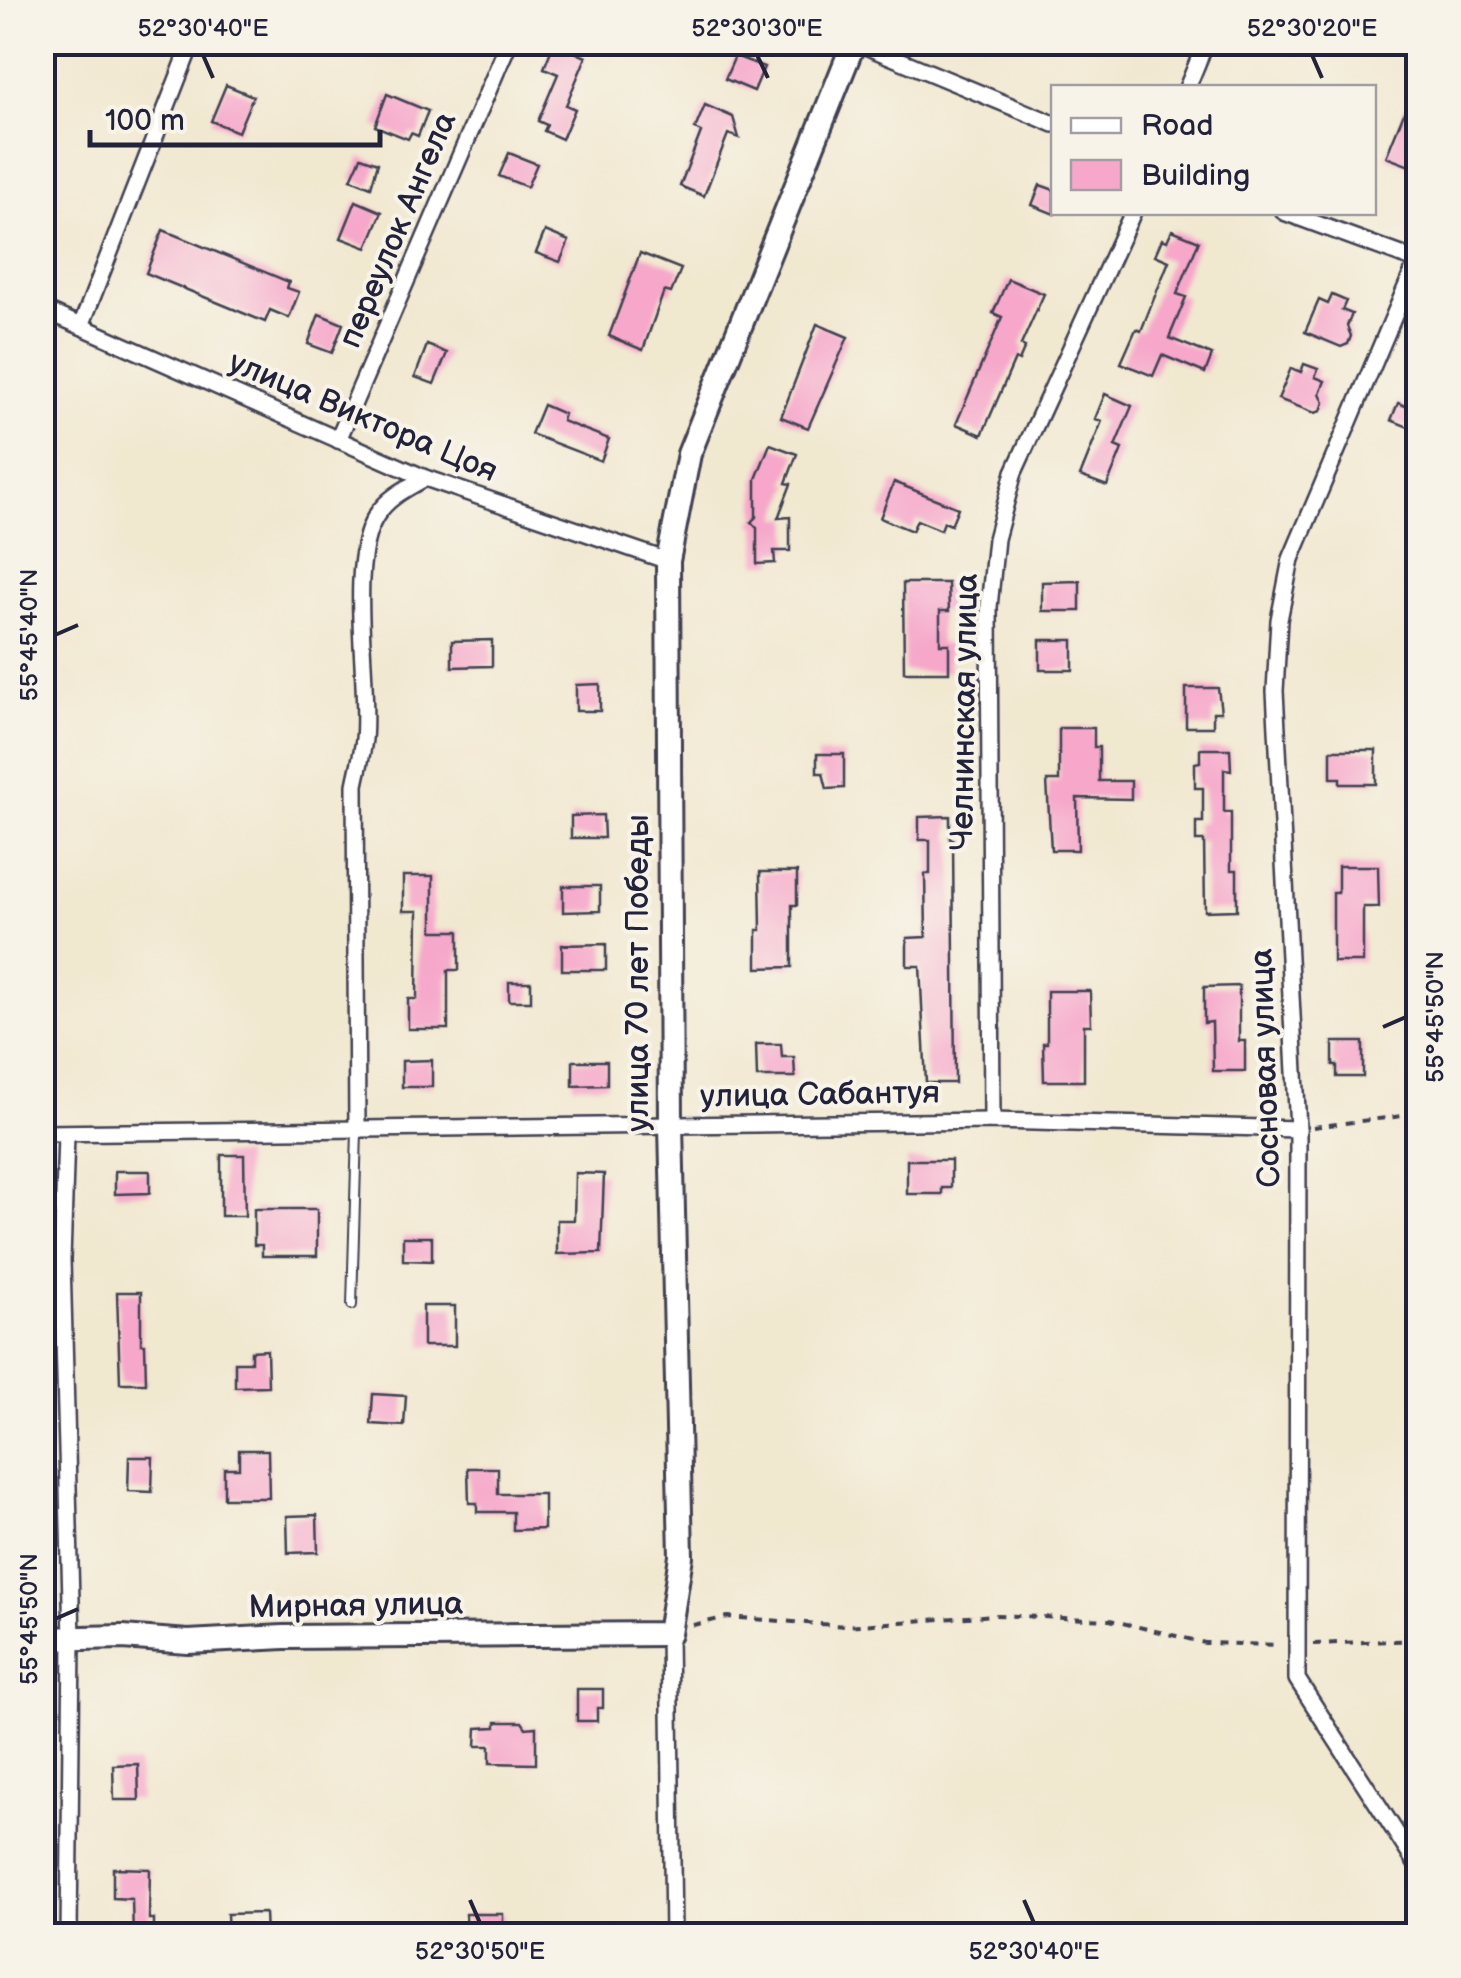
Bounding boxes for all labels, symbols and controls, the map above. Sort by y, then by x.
text: 52°30'40"E [137,13,269,44]
text: 52°30'30"E [691,13,823,44]
text: 52°30'20"E [1247,13,1377,44]
scale bar [90,85,380,147]
legend [1051,85,1376,215]
text: 100 m [105,103,185,139]
street label: переулок Ангела [331,106,465,354]
text: Road [1141,108,1214,144]
text: Building [1141,158,1250,194]
street label: улица Виктора Цоя [223,343,503,491]
text: 55°45'40"N [14,568,45,702]
street label: Челнинская улица [943,573,987,851]
street label: улица 70 лет Победы [619,814,658,1132]
street label: Сосновая улица [1242,948,1290,1188]
text: 55°45'50"N [1420,951,1451,1083]
street label: улица Сабантуя [700,1073,940,1117]
text: 55°45'50"N [14,1553,45,1685]
street label: Мирная улица [248,1585,464,1627]
text: 52°30'50"E [415,1936,545,1967]
text: 52°30'40"E [968,1936,1100,1967]

